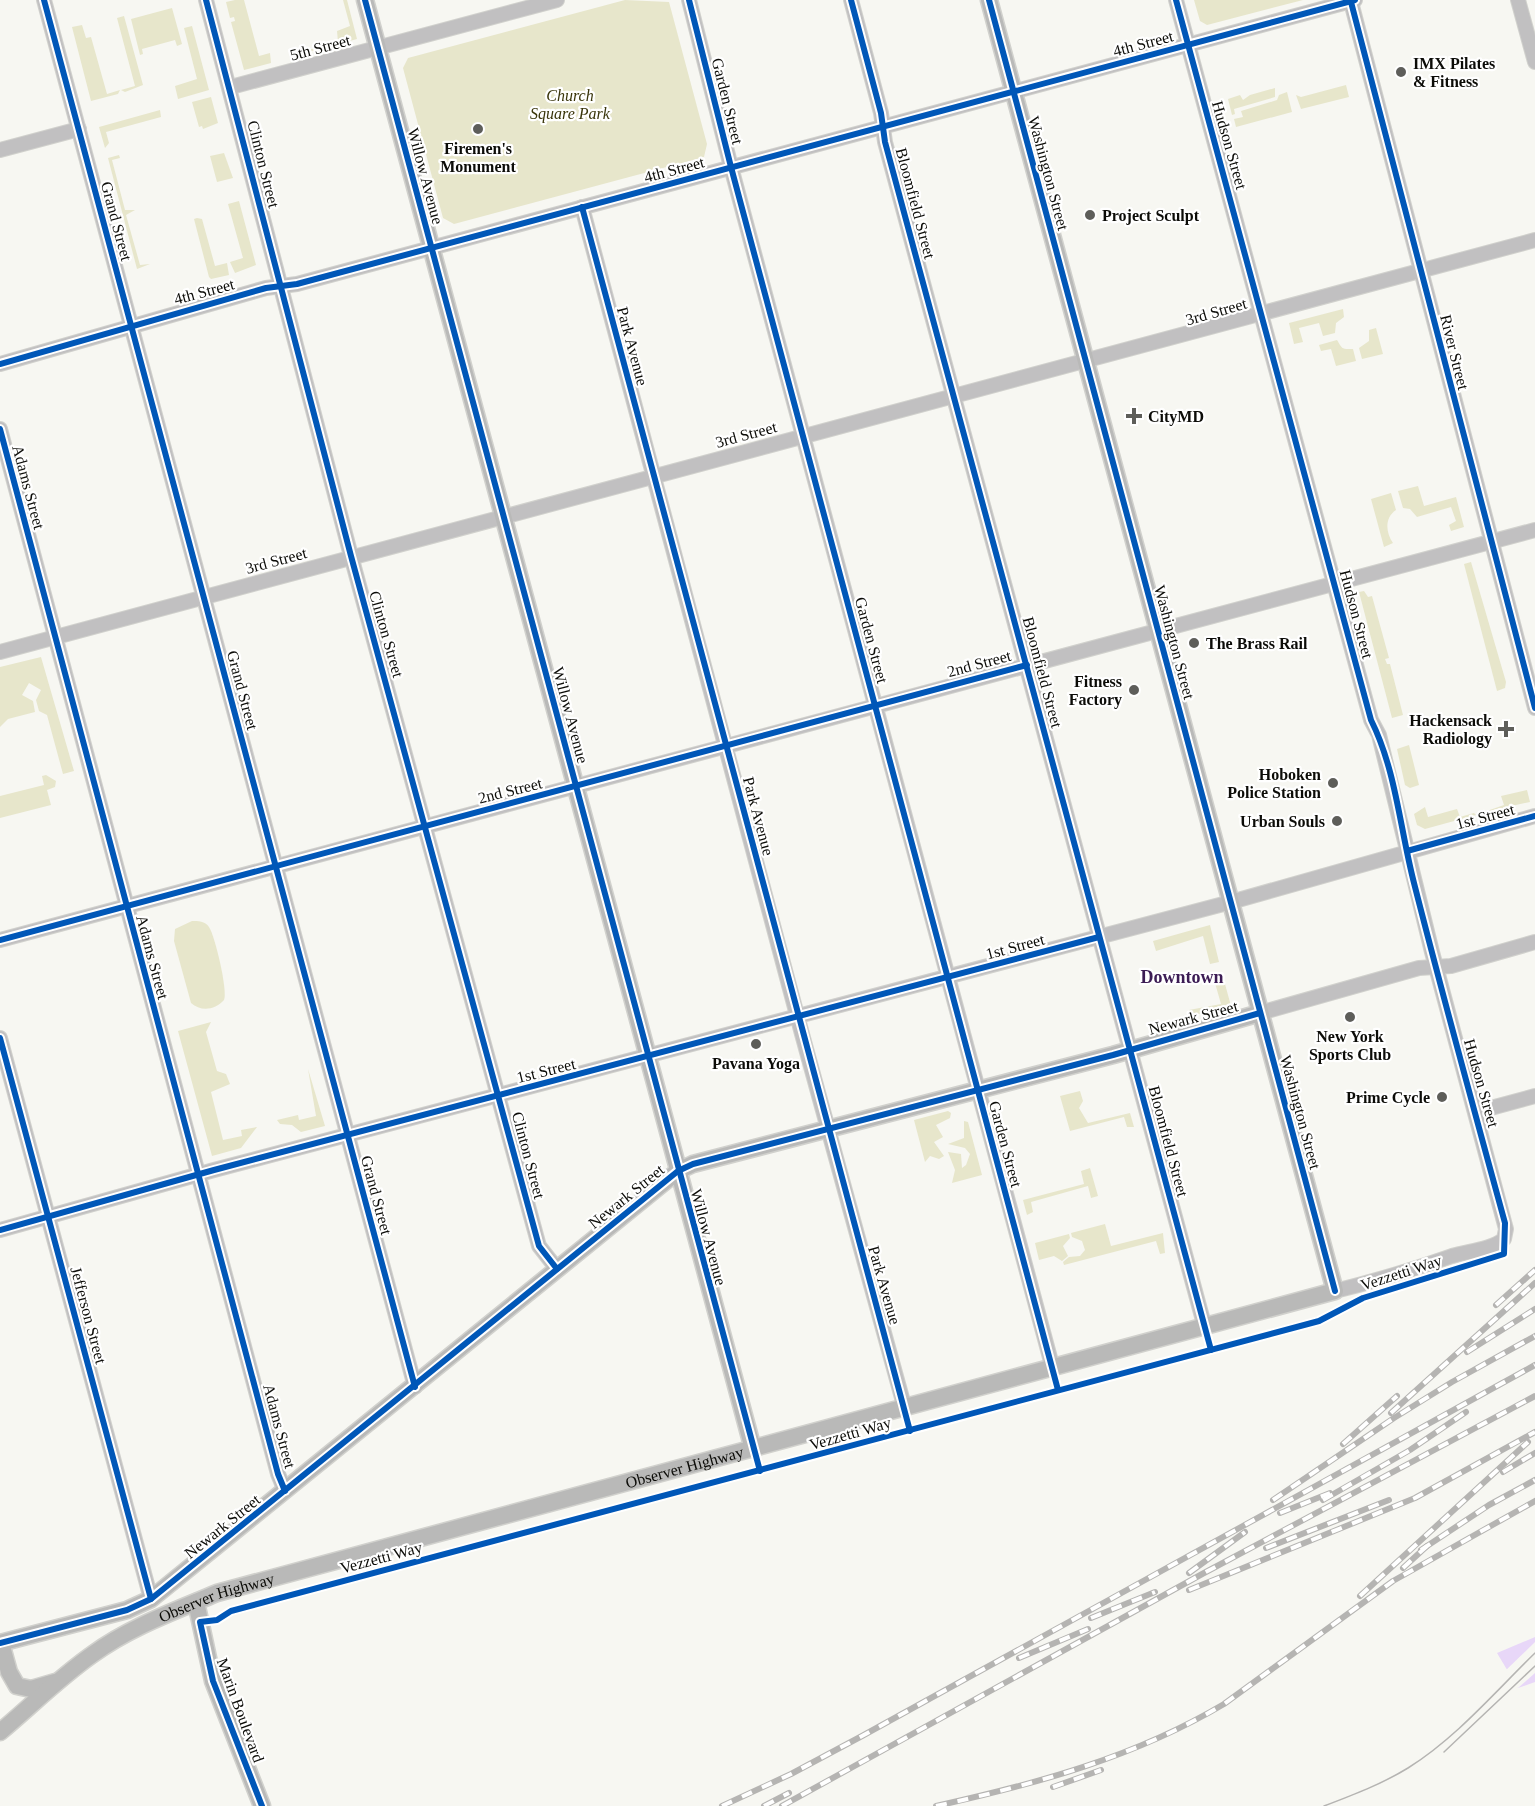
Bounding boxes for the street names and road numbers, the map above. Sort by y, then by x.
street label: 4th Street [1111,27,1176,60]
street label: 5th Street [288,31,353,64]
street label: Garden Street [709,56,747,147]
street label: Hudson Street [1209,99,1250,192]
street label: Washington Street [1024,114,1072,233]
street label: Clinton Street [244,119,283,210]
street label: Willow Avenue [404,126,447,226]
street label: Bloomfield Street [893,146,939,261]
street label: 4th Street [642,153,707,186]
street label: Grand Street [98,180,135,263]
street label: 4th Street [172,275,237,308]
street label: 3rd Street [1184,295,1249,328]
street label: Park Avenue [614,305,651,387]
street label: River Street [1437,313,1472,392]
street label: 3rd Street [714,418,779,451]
street label: Adams Street [9,443,48,532]
street label: 3rd Street [244,544,309,577]
street label: Hudson Street [1337,568,1377,661]
street label: Washington Street [1150,583,1198,702]
street label: Clinton Street [366,589,407,680]
street label: Garden Street [852,595,891,686]
street label: Bloomfield Street [1020,615,1066,730]
street label: 2nd Street [945,647,1013,680]
street label: Grand Street [224,649,261,732]
street label: Willow Avenue [549,665,592,765]
street label: 2nd Street [476,774,544,807]
street label: Park Avenue [740,775,777,857]
street label: 1st Street [1454,800,1517,832]
street label: Adams Street [133,913,172,1002]
street label: 1st Street [984,930,1047,962]
street label: Newark Street [1147,997,1240,1038]
street label: Hudson Street [1461,1037,1502,1130]
street label: Washington Street [1276,1053,1324,1172]
street label: 1st Street [515,1055,578,1086]
street label: Bloomfield Street [1146,1084,1192,1199]
street label: Garden Street [986,1099,1025,1190]
street label: Clinton Street [509,1110,548,1201]
street label: Grand Street [358,1154,395,1237]
street label: Newark Street [585,1160,668,1232]
street label: Willow Avenue [687,1187,730,1287]
street label: Park Avenue [865,1244,904,1326]
street label: Vezzetti Way [1359,1251,1444,1295]
street label: Jefferson Street [67,1265,110,1366]
street label: Adams Street [260,1382,299,1471]
street label: Vezzetti Way [807,1414,893,1454]
street label: Observer Highway [624,1443,745,1491]
street label: Newark Street [181,1490,264,1562]
street label: Vezzetti Way [338,1538,424,1578]
street label: Observer Highway [156,1570,276,1626]
street label: Marin Boulevard [214,1656,267,1765]

